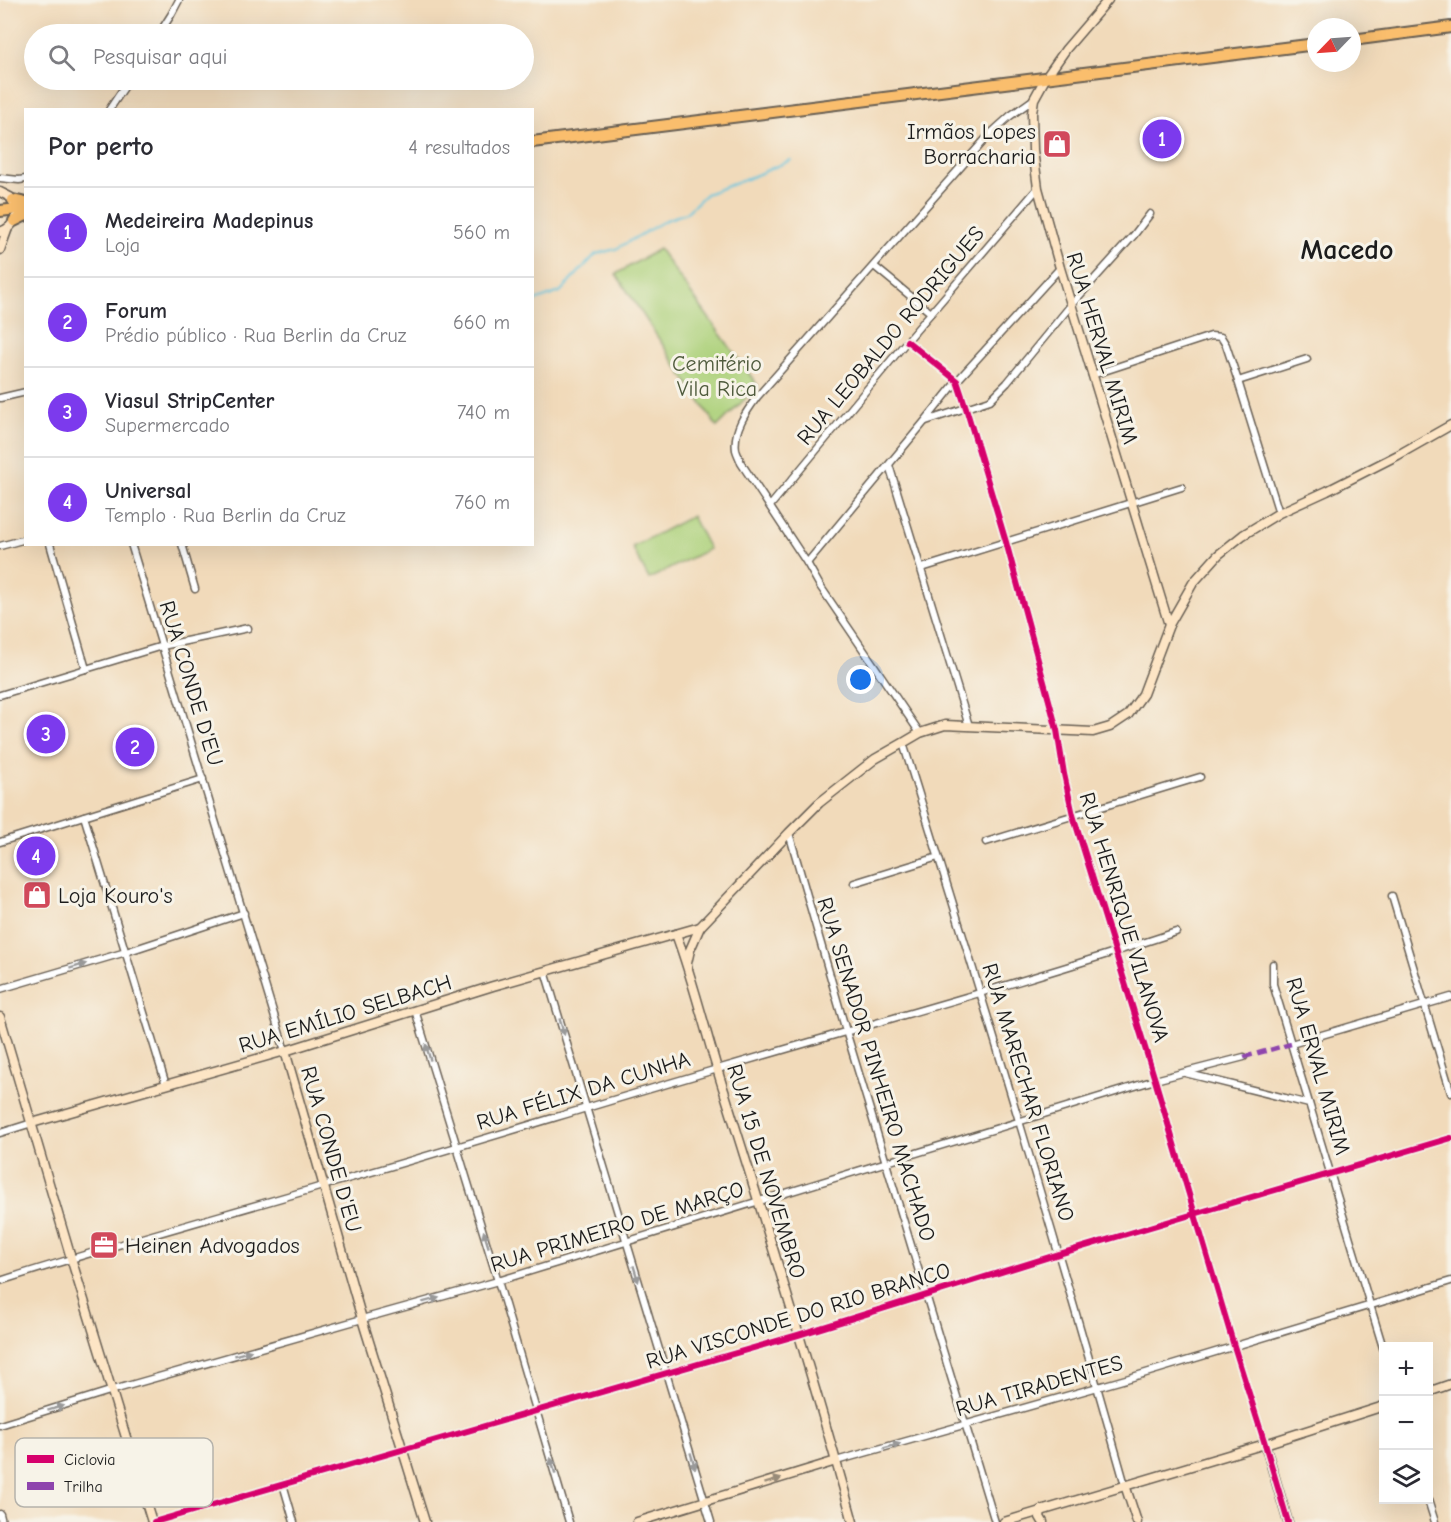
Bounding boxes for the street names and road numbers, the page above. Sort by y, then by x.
street label: RUA LEOBALDO RODRIGUES [792,221,990,450]
street label: RUA HERVAL MIRIM [1060,249,1144,447]
street label: RUA CONDE D'EU [154,598,229,769]
street label: RUA HENRIQUE VILANOVA [1074,789,1175,1046]
street label: RUA SENADOR PINHEIRO MACHADO [811,894,941,1244]
street label: RUA MARECHAR FLORIANO [976,960,1080,1224]
street label: RUA EMÍLIO SELBACH [236,969,455,1059]
street label: RUA ERVAL MIRIM [1280,975,1356,1158]
street label: RUA FÉLIX DA CUNHA [473,1046,693,1136]
street label: RUA 15 DE NOVEMBRO [721,1061,811,1282]
street label: RUA CONDE D'EU [295,1063,367,1235]
street label: RUA PRIMEIRO DE MARÇO [487,1176,747,1278]
street label: RUA VISCONDE DO RIO BRANCO [643,1257,954,1375]
street label: RUA TIRADENTES [953,1350,1126,1422]

